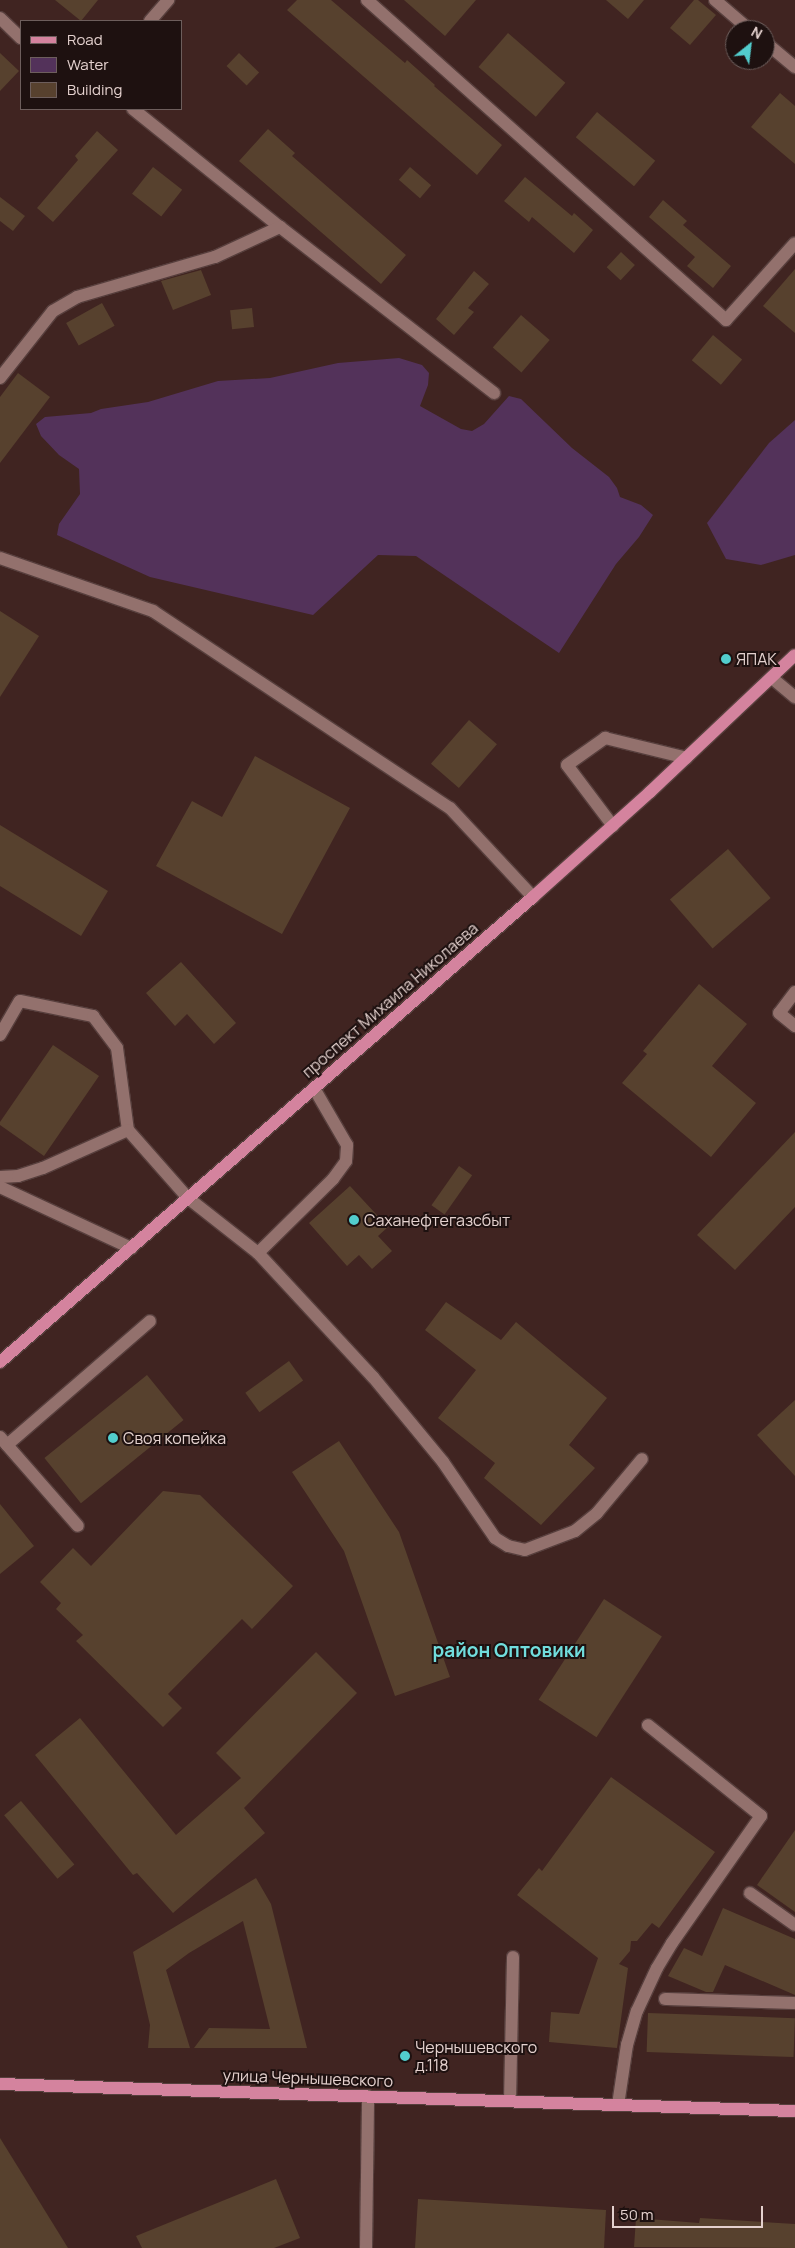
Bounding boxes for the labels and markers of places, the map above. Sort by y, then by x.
place label: ЯПАК [736,649,777,669]
marker: ЯПАК [720,653,732,665]
place label: Саханефтегазсбыт [364,1210,510,1230]
marker: Саханефтегазсбыт [348,1214,360,1226]
place label: Своя копейка [123,1428,226,1448]
marker: Своя копейка [107,1432,119,1444]
place label: Чернышевского д.118 [415,2037,537,2075]
marker: Чернышевского д.118 [399,2050,411,2062]

